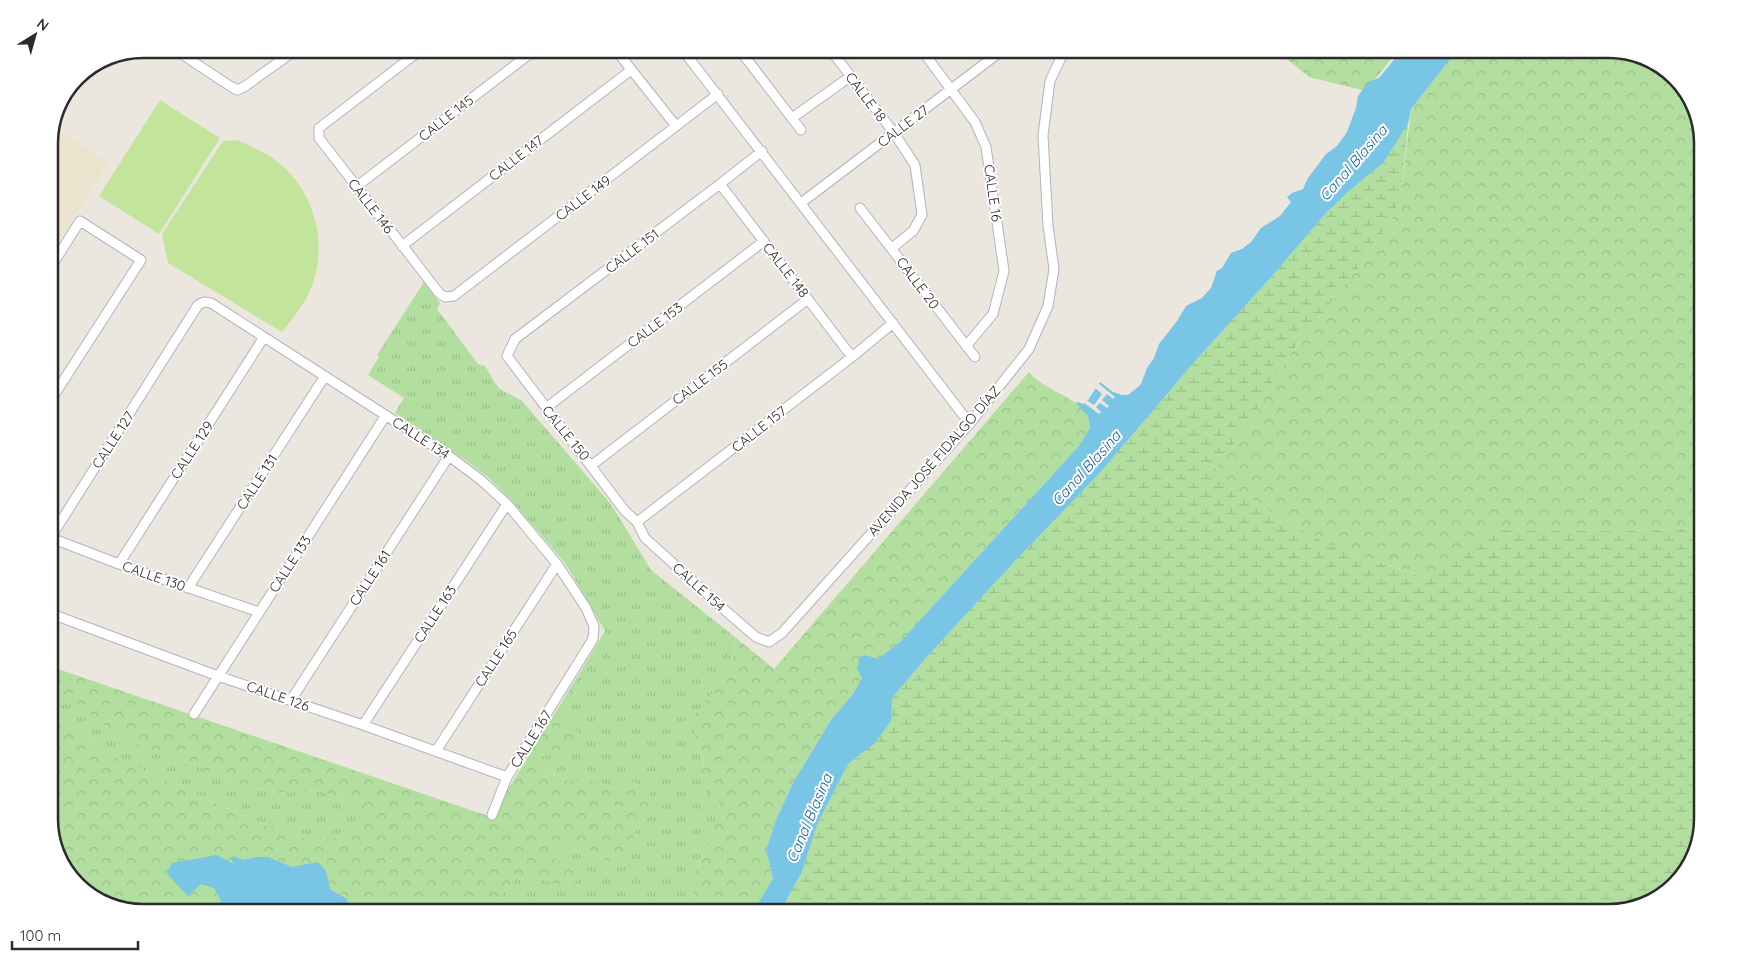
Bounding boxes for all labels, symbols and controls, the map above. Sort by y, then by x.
north arrow [10,10,60,60]
text: N [33,14,52,35]
street label: CALLE 18 [841,69,891,125]
street label: CALLE 145 [415,91,477,145]
street label: CALLE 27 [874,101,932,151]
water label: Canal Blasina [1315,120,1392,205]
street label: CALLE 147 [485,131,547,185]
street label: CALLE 16 [980,163,1006,223]
street label: CALLE 149 [552,171,614,225]
street label: CALLE 146 [344,175,398,237]
street label: CALLE 151 [601,225,663,277]
street label: CALLE 148 [759,239,813,301]
street label: CALLE 20 [892,253,944,313]
street label: CALLE 153 [624,298,686,352]
street label: CALLE 155 [669,355,731,409]
street label: AVENIDA JOSÉ FIDALGO DÍAZ [864,382,1004,540]
street label: CALLE 150 [538,402,594,464]
street label: CALLE 157 [728,402,790,456]
street label: CALLE 127 [88,408,138,472]
street label: CALLE 134 [389,413,453,463]
street label: CALLE 129 [167,417,218,482]
water label: Canal Blasina [1047,426,1125,509]
street label: CALLE 131 [232,451,282,513]
street label: CALLE 133 [265,532,315,596]
street label: CALLE 161 [345,547,395,609]
street label: CALLE 130 [120,557,188,595]
street label: CALLE 154 [669,559,729,615]
street label: CALLE 163 [410,582,460,646]
street label: CALLE 165 [471,626,521,690]
street label: CALLE 126 [244,677,312,715]
street label: CALLE 167 [506,707,556,771]
water label: Canal Blasina [782,770,837,865]
scale bar [12,918,139,950]
text: 100 m [20,926,61,945]

